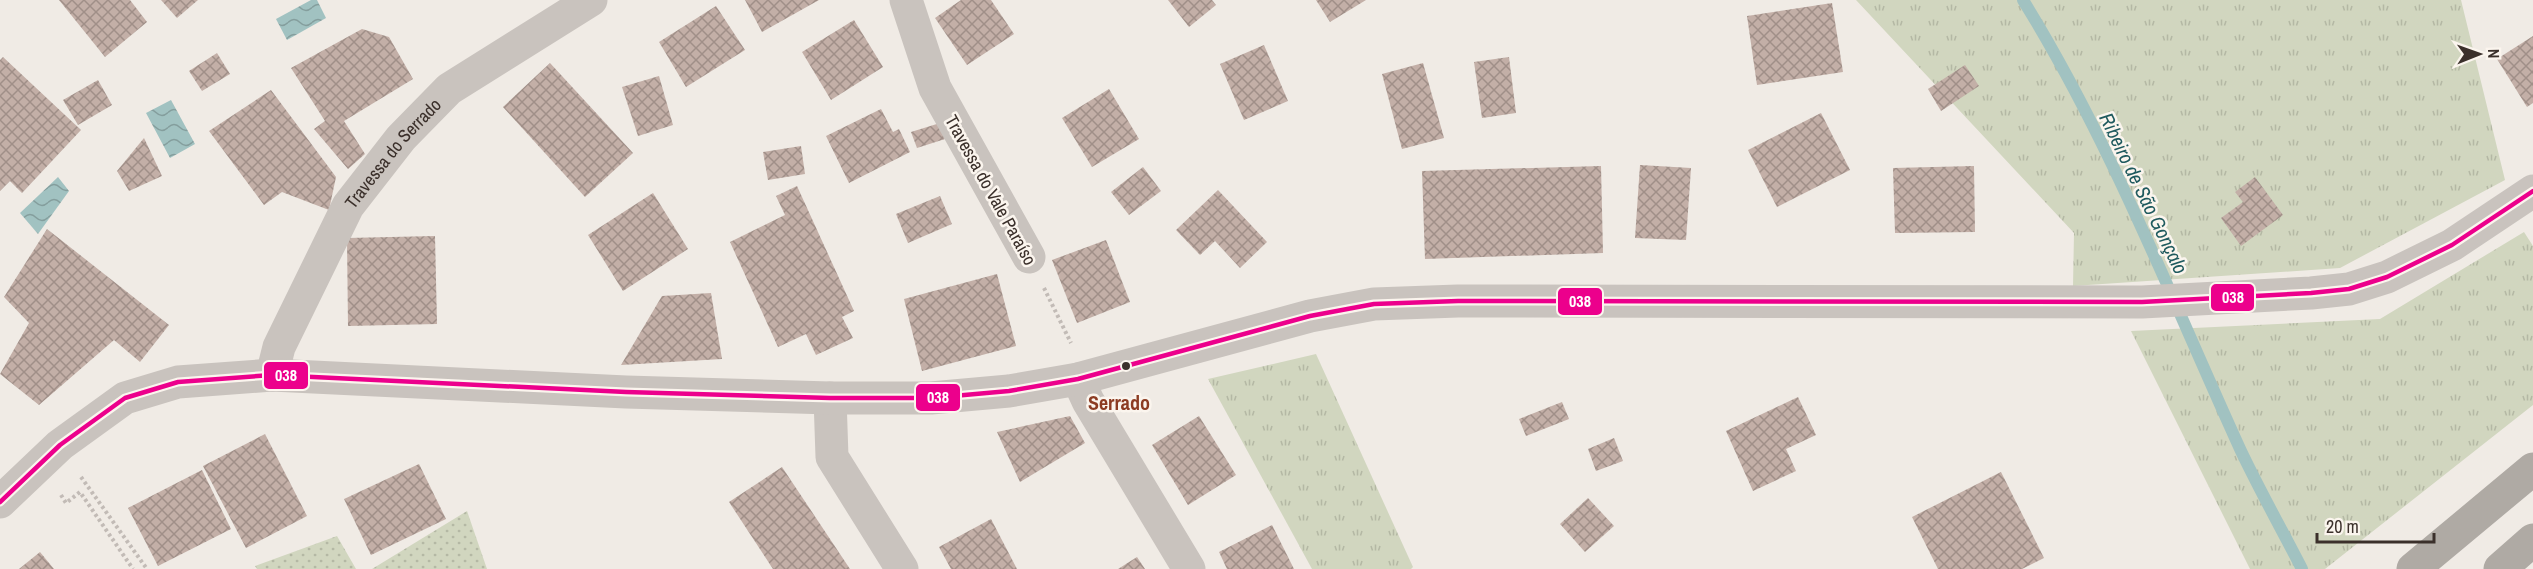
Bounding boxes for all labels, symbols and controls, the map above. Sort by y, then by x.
north arrow [2449,24,2509,84]
text: N [2483,49,2505,59]
street label: Travessa do Serrado [338,92,446,213]
water label: Ribeiro de São Gonçalo [2093,108,2195,278]
street label: Travessa do Vale Paraíso [939,110,1043,270]
line badge: 038 [2210,283,2255,312]
text: 038 [2222,286,2244,308]
line badge: 038 [1557,287,1603,316]
text: 038 [1569,290,1591,312]
unlabelled marker [1120,360,1132,372]
line badge: 038 [263,361,309,390]
text: 038 [275,364,297,386]
line badge: 038 [915,383,961,412]
text: 038 [927,386,949,408]
district label: Serrado [1088,389,1150,416]
scale bar [2317,506,2434,544]
text: 20 m [2326,514,2359,539]

